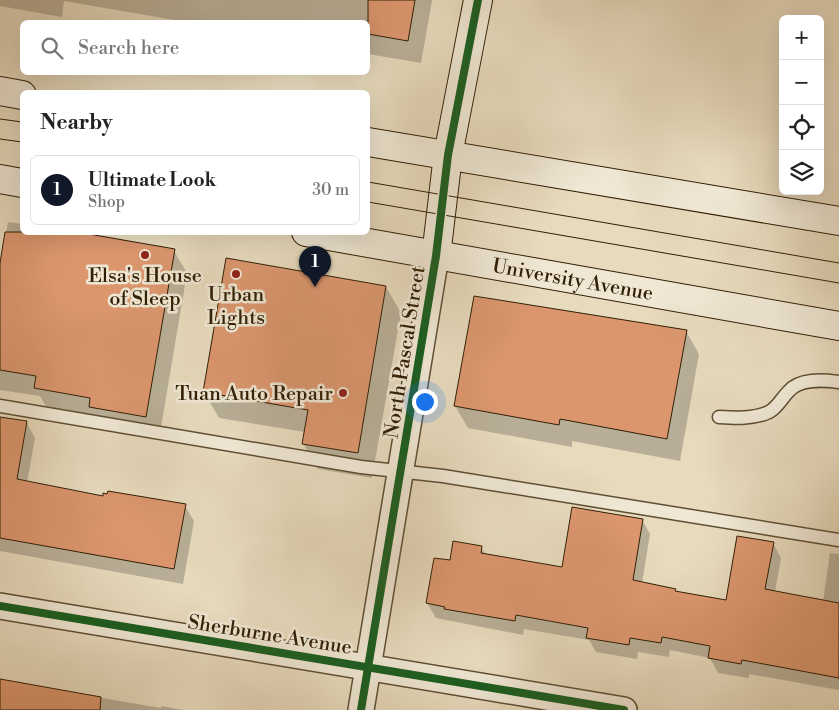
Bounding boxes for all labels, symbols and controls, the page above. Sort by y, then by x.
map controls [779,15,824,195]
button: + [779,15,824,60]
search box [20,20,370,75]
icon: search [38,34,66,62]
text: Search here [78,36,179,60]
button: − [779,60,824,105]
button: locate [779,105,824,150]
text: Nearby [40,110,113,136]
button: layers [779,150,824,195]
text: Ultimate Look [88,168,216,192]
text: 1 [53,180,61,200]
text: 30 m [312,180,349,200]
text: Shop [88,192,125,212]
pin: 1 [299,246,331,287]
marker: Elsa's House of Sleep [139,249,151,261]
street label: University Avenue [490,254,655,307]
place label: Elsa's House of Sleep [88,264,202,312]
street label: North Pascal Street [379,264,431,440]
marker: Urban Lights [230,268,242,280]
place label: Urban Lights [207,283,265,331]
place label: Tuan Auto Repair [175,382,333,407]
marker: Tuan Auto Repair [337,387,349,399]
your location [412,389,438,415]
street label: Sherburne Avenue [186,610,354,661]

